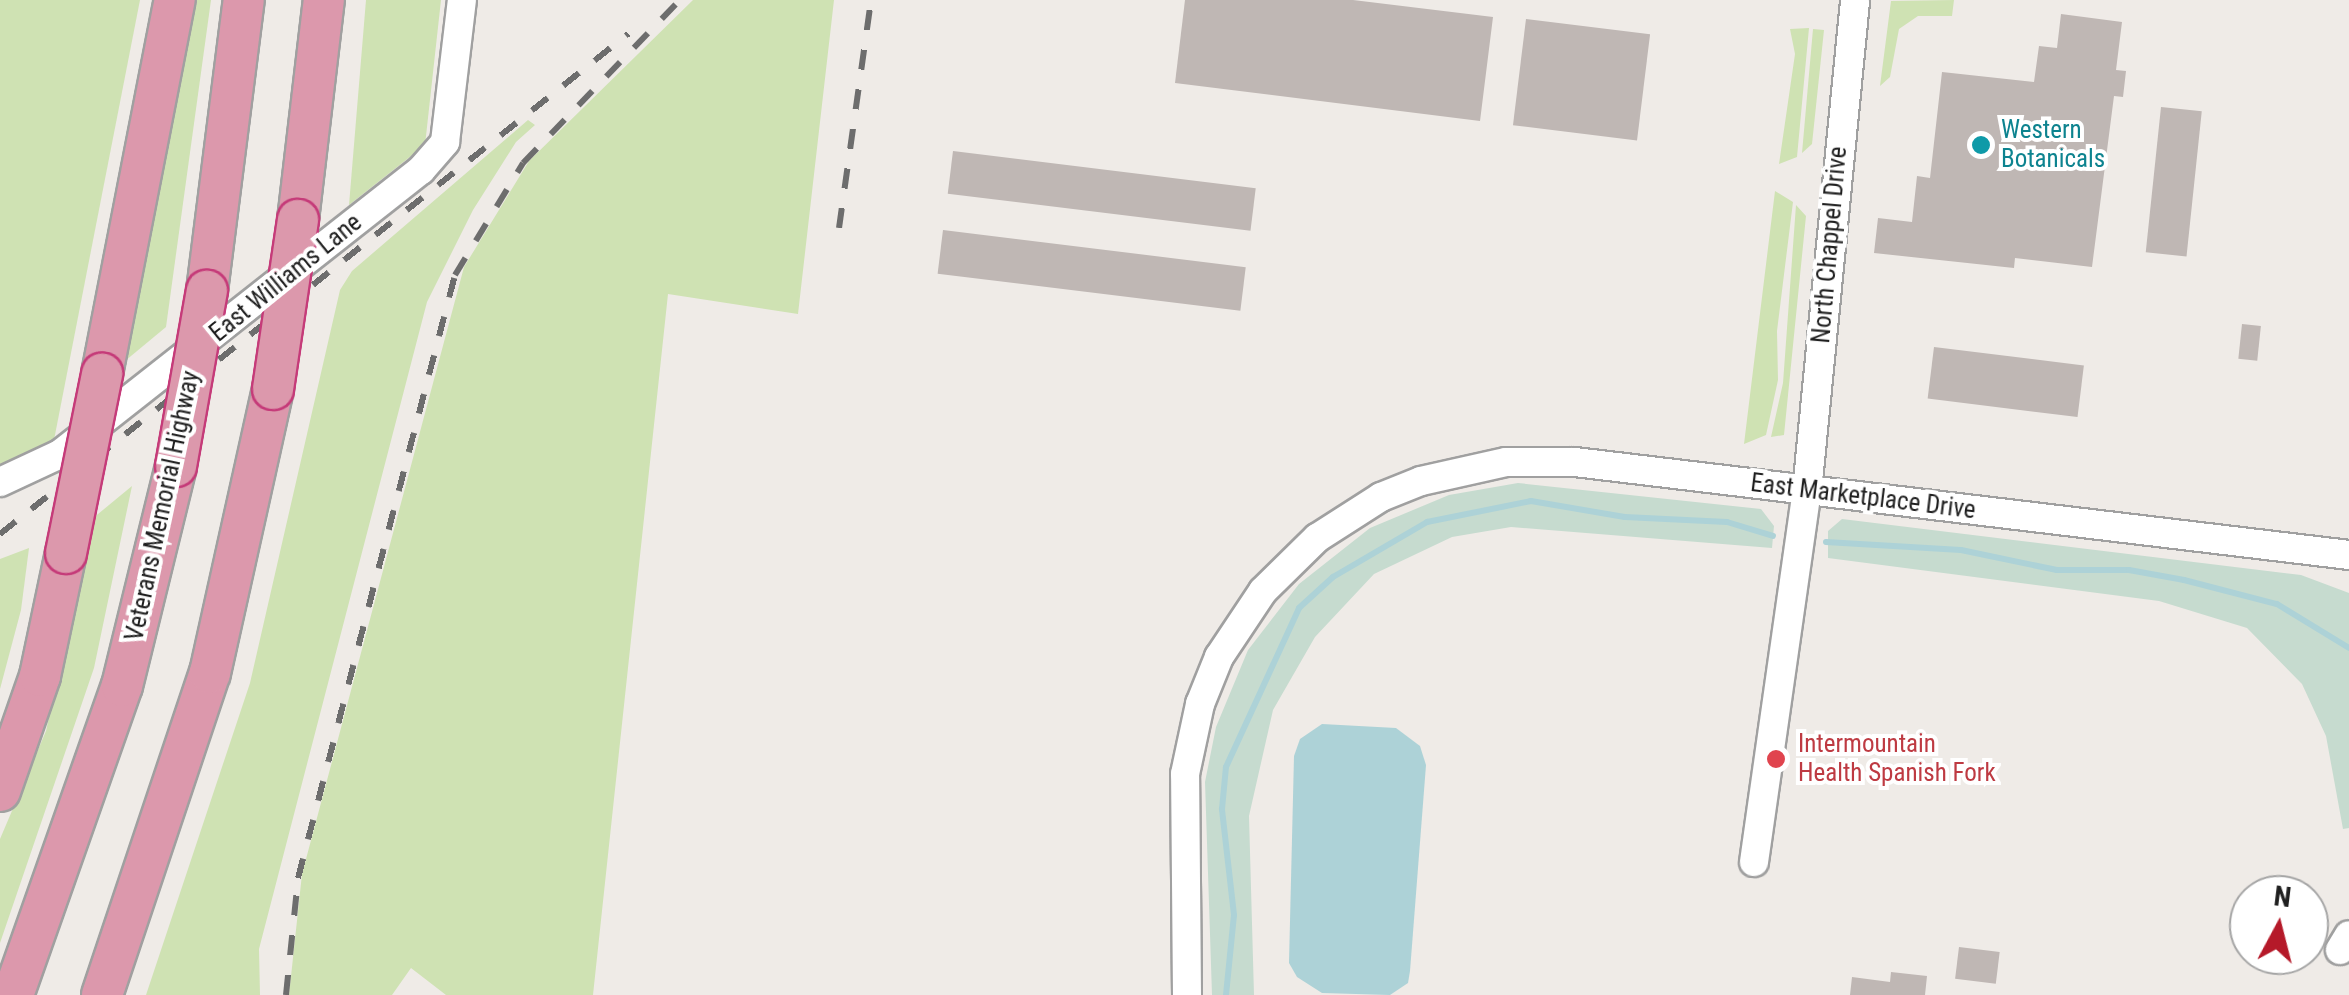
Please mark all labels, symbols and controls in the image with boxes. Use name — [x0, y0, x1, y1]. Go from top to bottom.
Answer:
place label: Western Botanicals — [2001, 116, 2105, 175]
marker: Western Botanicals — [1970, 134, 1992, 156]
street label: North Chappel Drive — [1806, 145, 1854, 345]
street label: East Williams Lane — [204, 208, 368, 348]
street label: Veterans Memorial Highway — [120, 368, 206, 644]
street label: East Marketplace Drive — [1749, 468, 1977, 526]
place label: Intermountain Health Spanish Fork — [1798, 730, 1996, 789]
marker: Intermountain Health Spanish Fork — [1763, 746, 1789, 772]
north arrow — [2229, 875, 2329, 975]
text: N — [2272, 879, 2293, 914]

